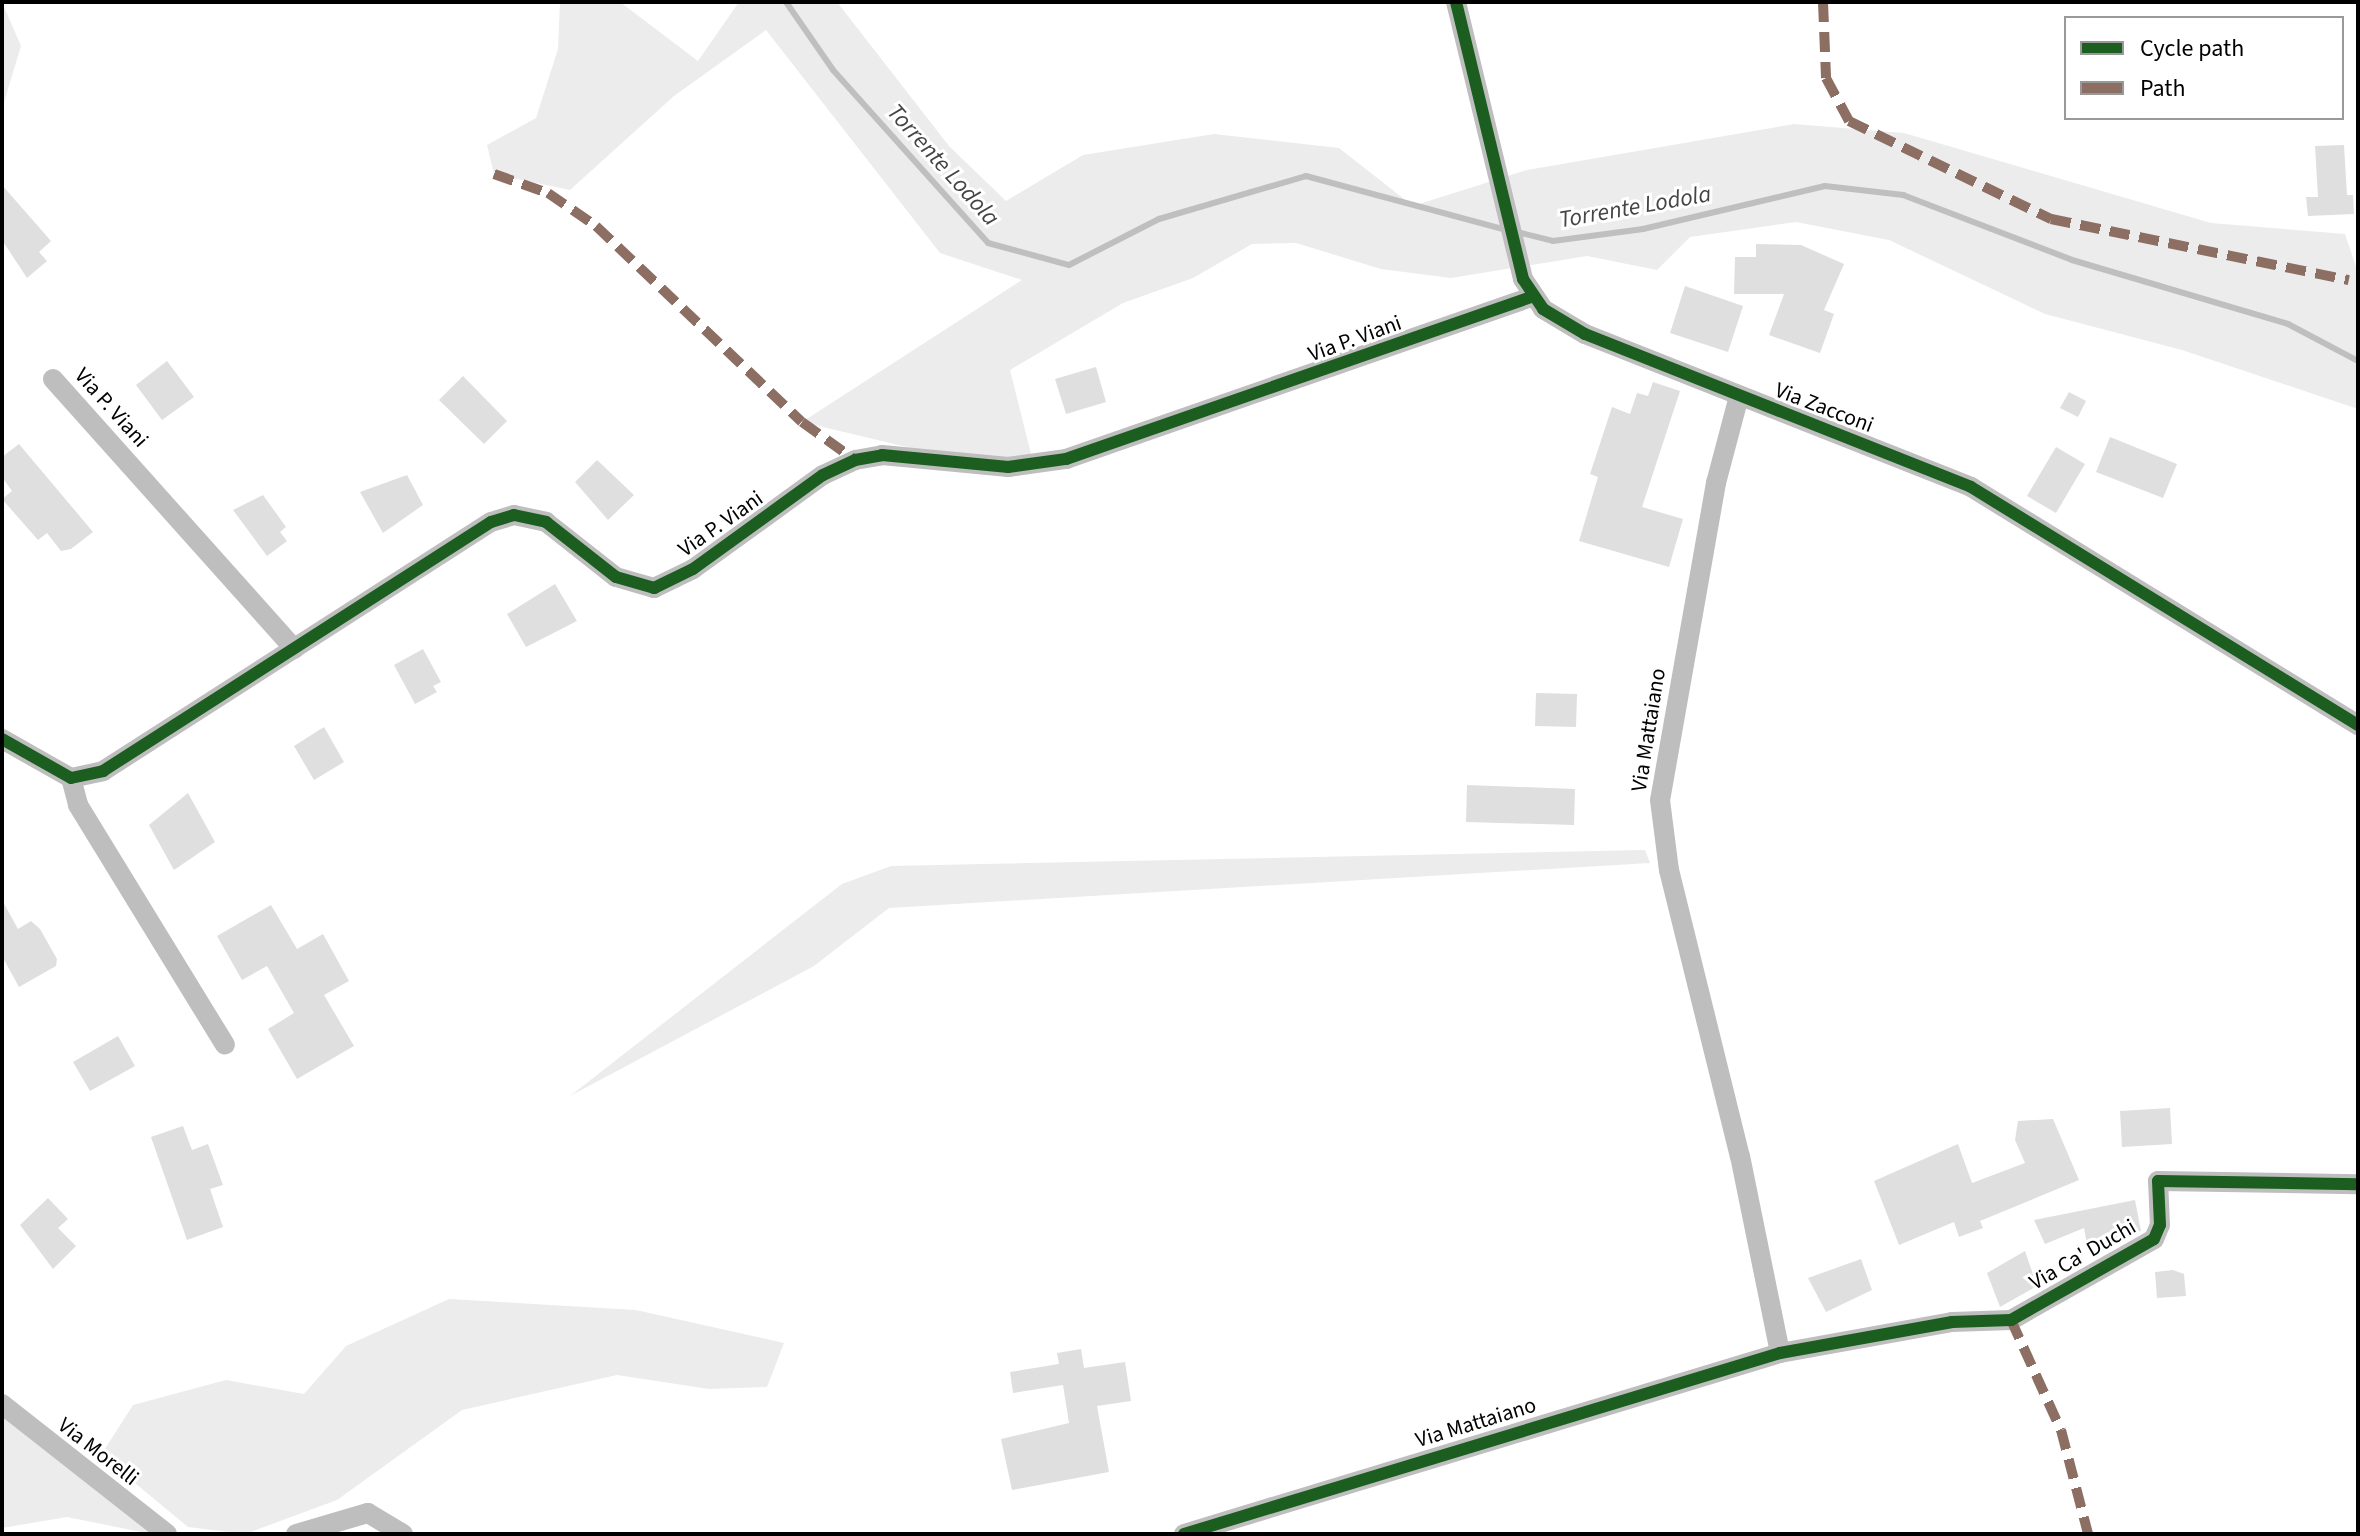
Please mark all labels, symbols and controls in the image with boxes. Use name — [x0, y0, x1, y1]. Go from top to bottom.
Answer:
legend — [2064, 16, 2344, 120]
text: Cycle path — [2140, 31, 2244, 66]
text: Path — [2140, 71, 2186, 106]
water label: Torrente Lodola — [881, 98, 1005, 232]
water label: Torrente Lodola — [1557, 179, 1713, 235]
street label: Via P. Viani — [1305, 310, 1405, 368]
street label: Via P. Viani — [69, 363, 153, 453]
street label: Via Zacconi — [1771, 377, 1877, 439]
street label: Via P. Viani — [674, 485, 768, 563]
street label: Via Mattaiano — [1626, 666, 1672, 794]
street label: Via Ca' Duchi — [2025, 1214, 2141, 1296]
street label: Via Mattaiano — [1413, 1392, 1539, 1454]
street label: Via Morelli — [52, 1412, 144, 1492]

